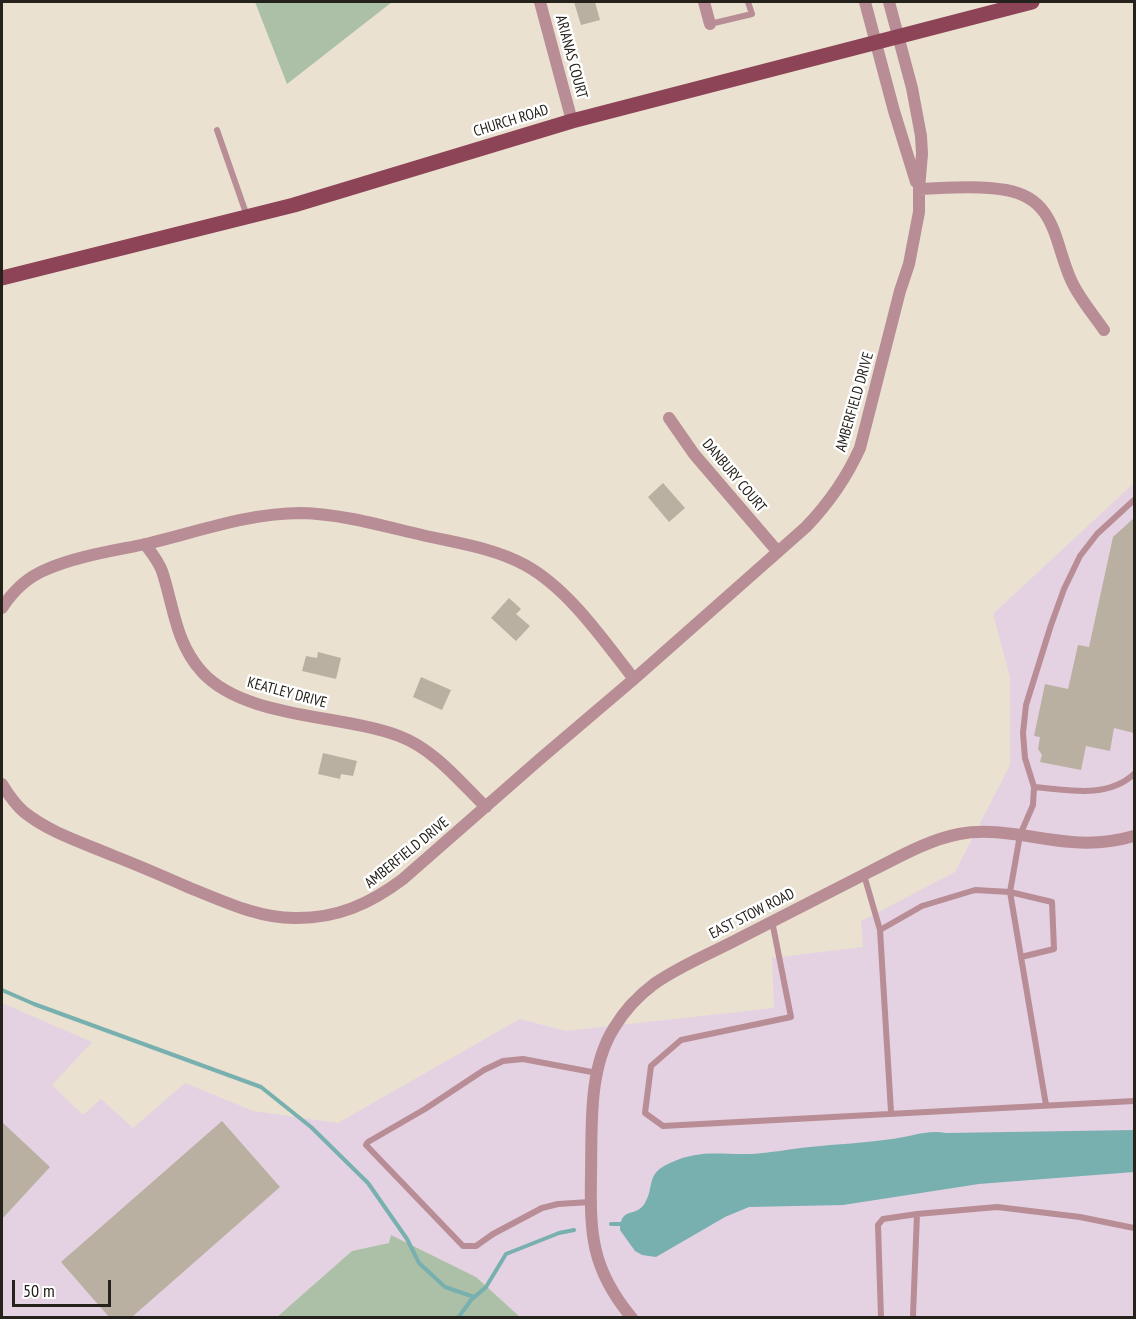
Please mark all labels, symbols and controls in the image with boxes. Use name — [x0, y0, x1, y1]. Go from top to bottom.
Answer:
street label: ARIANAS COURT — [551, 13, 591, 101]
street label: CHURCH ROAD — [471, 101, 551, 141]
street label: AMBERFIELD DRIVE — [832, 350, 878, 454]
street label: DANBURY COURT — [698, 436, 770, 516]
street label: KEATLEY DRIVE — [245, 674, 329, 712]
street label: AMBERFIELD DRIVE — [361, 814, 453, 892]
street label: EAST STOW ROAD — [706, 885, 798, 943]
scale bar — [15, 1268, 114, 1306]
text: 50 m — [23, 1279, 55, 1302]

